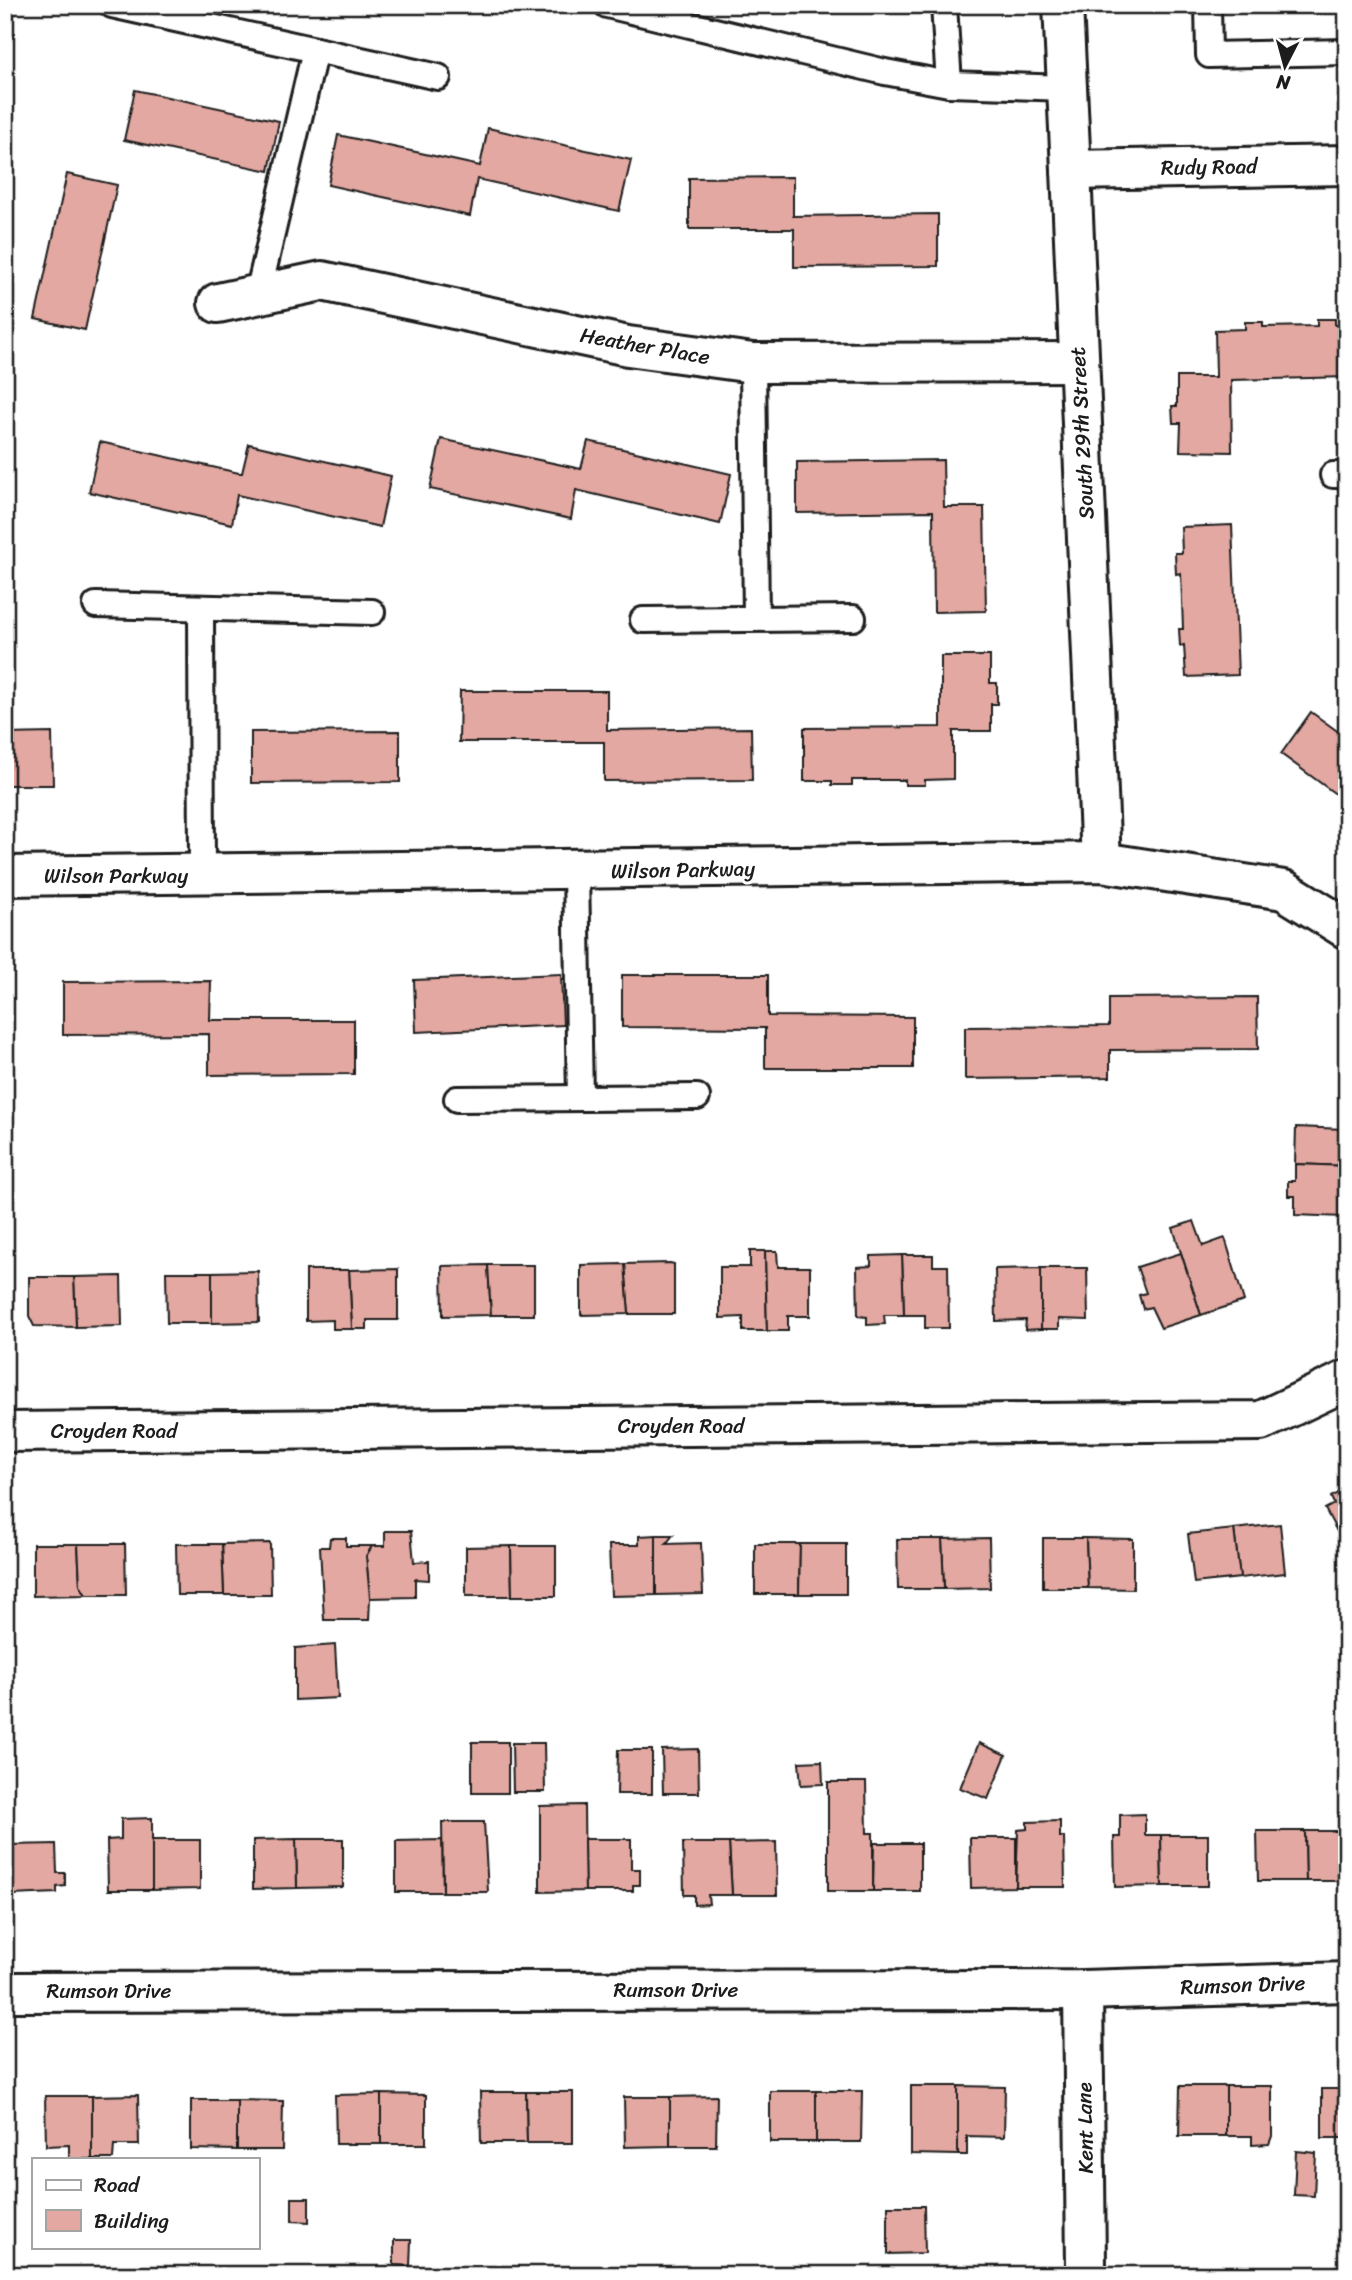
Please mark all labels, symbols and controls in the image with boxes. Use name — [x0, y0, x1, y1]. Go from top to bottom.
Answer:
north arrow — [1250, 32, 1320, 102]
text: N — [1274, 65, 1293, 100]
street label: Rudy Road — [1160, 147, 1259, 187]
street label: Heather Place — [577, 316, 713, 376]
street label: South 29th Street — [1059, 346, 1105, 520]
street label: Wilson Parkway — [611, 850, 756, 890]
street label: Wilson Parkway — [44, 857, 188, 895]
street label: Croyden Road — [618, 1407, 746, 1445]
street label: Croyden Road — [51, 1412, 179, 1450]
street label: Rumson Drive — [1180, 1964, 1306, 2006]
street label: Rumson Drive — [614, 1971, 739, 2009]
street label: Rumson Drive — [47, 1972, 172, 2010]
street label: Kent Lane — [1065, 2082, 1105, 2174]
legend — [32, 2158, 259, 2248]
text: Road — [94, 2166, 141, 2204]
text: Building — [94, 2202, 170, 2240]

